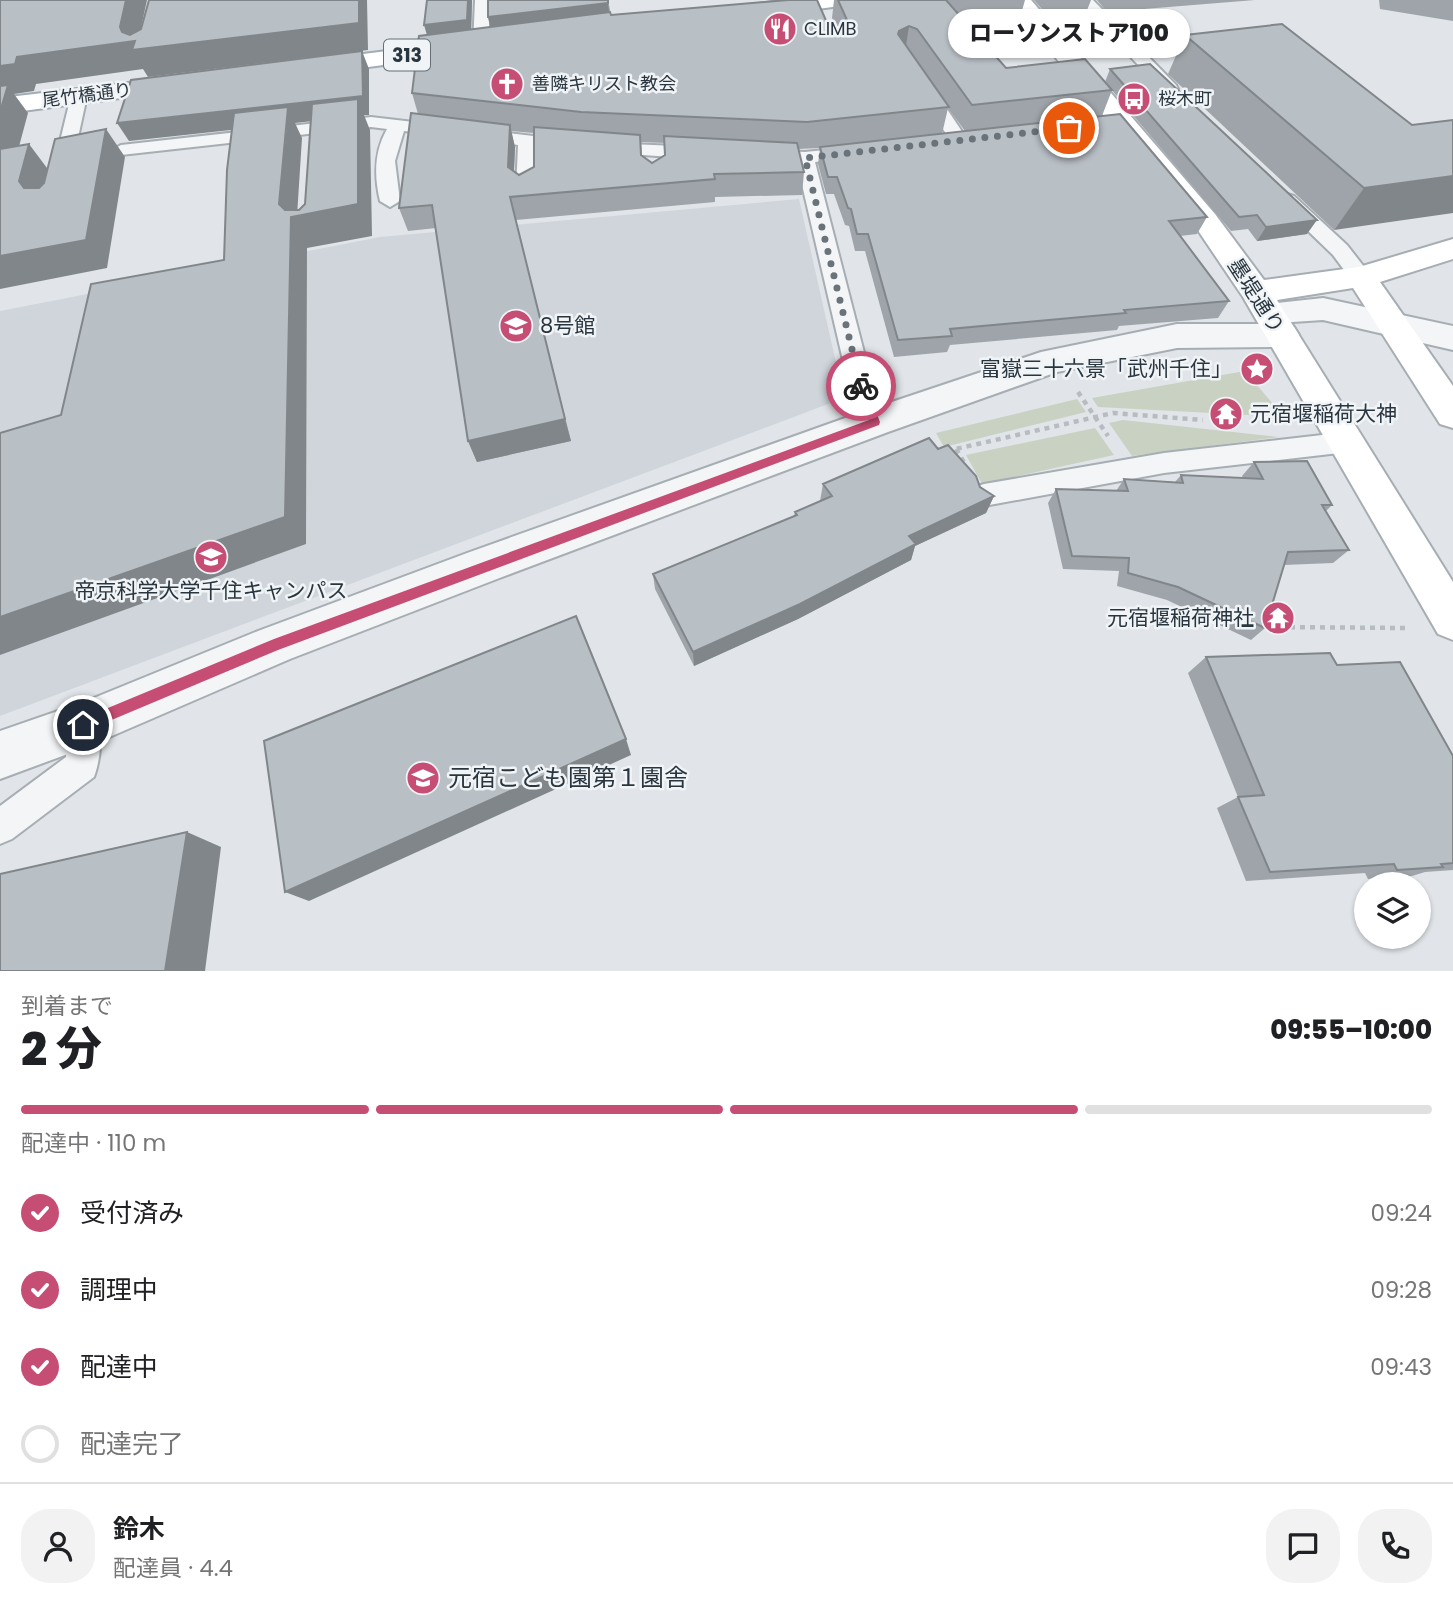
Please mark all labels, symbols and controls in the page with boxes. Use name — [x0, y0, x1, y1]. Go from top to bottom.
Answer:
callout: ローソンストア100 — [948, 9, 1190, 58]
restaurant icon: CLIMB — [761, 10, 799, 48]
place label: CLIMB — [804, 16, 857, 41]
text: ローソンストア100 — [969, 17, 1169, 49]
road number: 313 — [384, 40, 430, 70]
church icon: 善隣キリスト教会 — [488, 65, 526, 103]
place label: 善隣キリスト教会 — [532, 71, 676, 96]
street label: 尾竹橋通り — [41, 77, 133, 112]
bus stop icon: 桜木町 — [1115, 80, 1153, 118]
place label: 桜木町 — [1158, 86, 1212, 111]
pin — [1039, 98, 1099, 158]
icon: bag — [1050, 109, 1088, 147]
street label: 墨堤通り — [1221, 253, 1291, 339]
school or university icon: 8号館 — [497, 307, 535, 345]
place label: 8号館 — [540, 311, 595, 340]
place icon: 富嶽三十六景「武州千住」 — [1238, 350, 1276, 388]
courier — [826, 351, 896, 421]
place label: 富嶽三十六景「武州千住」 — [980, 354, 1232, 383]
icon: bike — [842, 367, 880, 405]
temple icon: 元宿堰稲荷大神 — [1207, 395, 1245, 433]
place label: 元宿堰稲荷大神 — [1250, 399, 1397, 428]
school or university icon: 帝京科学大学千住キャンパス — [192, 538, 230, 576]
place label: 帝京科学大学千住キャンパス — [75, 576, 348, 605]
temple icon: 元宿堰稲荷神社 — [1259, 599, 1297, 637]
place label: 元宿堰稲荷神社 — [1107, 603, 1254, 632]
pin — [53, 695, 113, 755]
icon: home — [64, 706, 102, 744]
school or university icon: 元宿こども園第１園舎 — [404, 759, 442, 797]
place label: 元宿こども園第１園舎 — [448, 761, 688, 794]
map controls — [1354, 872, 1431, 949]
button: layers — [1354, 872, 1431, 949]
text: 到着まで — [21, 990, 113, 1022]
text: 09:55–10:00 — [1270, 1012, 1432, 1048]
text: 2 分 — [21, 1017, 102, 1081]
text: 配達中 · 110 m — [21, 1127, 166, 1159]
icon: check — [21, 1194, 59, 1232]
text: 受付済み — [80, 1195, 184, 1231]
text: 09:24 — [1370, 1197, 1432, 1229]
icon: check — [21, 1271, 59, 1309]
text: 調理中 — [80, 1272, 158, 1308]
text: 09:28 — [1370, 1274, 1432, 1306]
icon: check — [21, 1348, 59, 1386]
text: 配達中 — [80, 1349, 158, 1385]
text: 09:43 — [1370, 1351, 1432, 1383]
text: 配達完了 — [80, 1426, 184, 1462]
button: person — [21, 1509, 95, 1583]
button: chat — [1266, 1509, 1340, 1583]
button: phone — [1358, 1509, 1432, 1583]
text: 鈴木 — [113, 1511, 165, 1547]
text: 配達員 · 4.4 — [113, 1552, 233, 1584]

